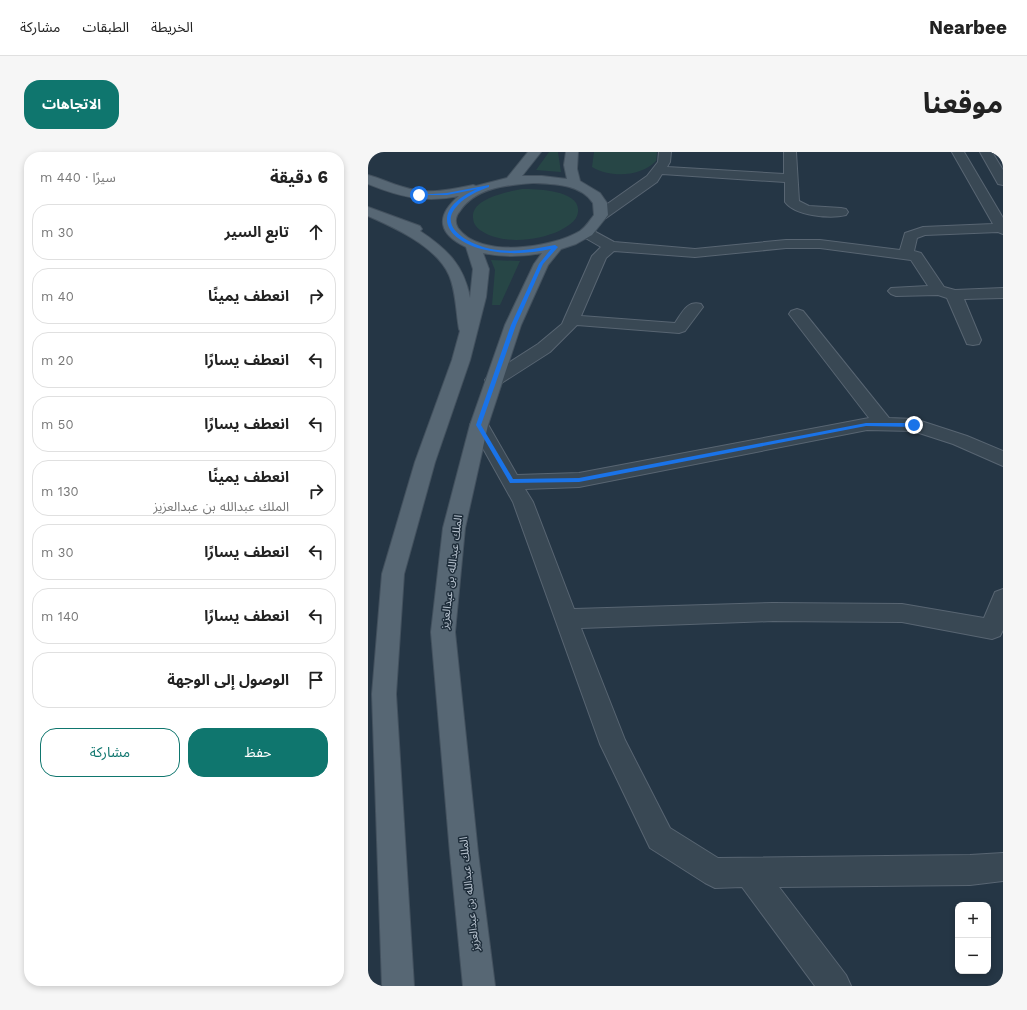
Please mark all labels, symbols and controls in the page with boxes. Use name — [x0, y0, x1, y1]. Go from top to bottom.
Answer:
text: Nearbee — [929, 16, 1007, 39]
text: مشاركة — [20, 19, 60, 35]
text: الطبقات — [82, 19, 129, 35]
text: الخريطة — [151, 19, 193, 35]
button: الاتجاهات — [24, 80, 119, 129]
text: موقعنا — [923, 87, 1003, 120]
text: 6 دقيقة — [270, 167, 328, 187]
text: سيرًا · 440 m — [40, 170, 116, 185]
route start — [410, 186, 428, 204]
icon: ahead — [305, 221, 327, 243]
text: تابع السير — [225, 223, 289, 241]
text: 30 m — [41, 225, 74, 240]
icon: right — [305, 285, 327, 307]
text: انعطف يمينًا — [208, 287, 289, 305]
text: 40 m — [41, 289, 74, 304]
icon: left — [305, 349, 327, 371]
text: انعطف يسارًا — [204, 351, 289, 369]
text: 20 m — [41, 353, 74, 368]
icon: left — [305, 413, 327, 435]
text: انعطف يسارًا — [204, 415, 289, 433]
route end — [905, 416, 923, 434]
text: 50 m — [41, 417, 73, 432]
text: انعطف يمينًا — [208, 468, 289, 486]
icon: right — [305, 480, 327, 502]
text: 130 m — [41, 484, 79, 499]
text: الملك عبدالله بن عبدالعزيز — [153, 499, 289, 514]
street label: الملك عبدالله بن عبدالعزيز — [438, 514, 465, 631]
icon: left — [305, 541, 327, 563]
text: انعطف يسارًا — [204, 543, 289, 561]
text: 30 m — [41, 545, 74, 560]
icon: left — [305, 605, 327, 627]
text: انعطف يسارًا — [204, 607, 289, 625]
text: 140 m — [41, 609, 79, 624]
icon: arrive — [305, 669, 327, 691]
text: الوصول إلى الوجهة — [167, 671, 289, 689]
button: مشاركة — [40, 728, 180, 777]
button: حفظ — [188, 728, 328, 777]
street label: الملك عبدالله بن عبدالعزيز — [457, 836, 482, 953]
map controls — [955, 902, 991, 974]
button: + — [955, 902, 991, 938]
button: − — [955, 938, 991, 974]

